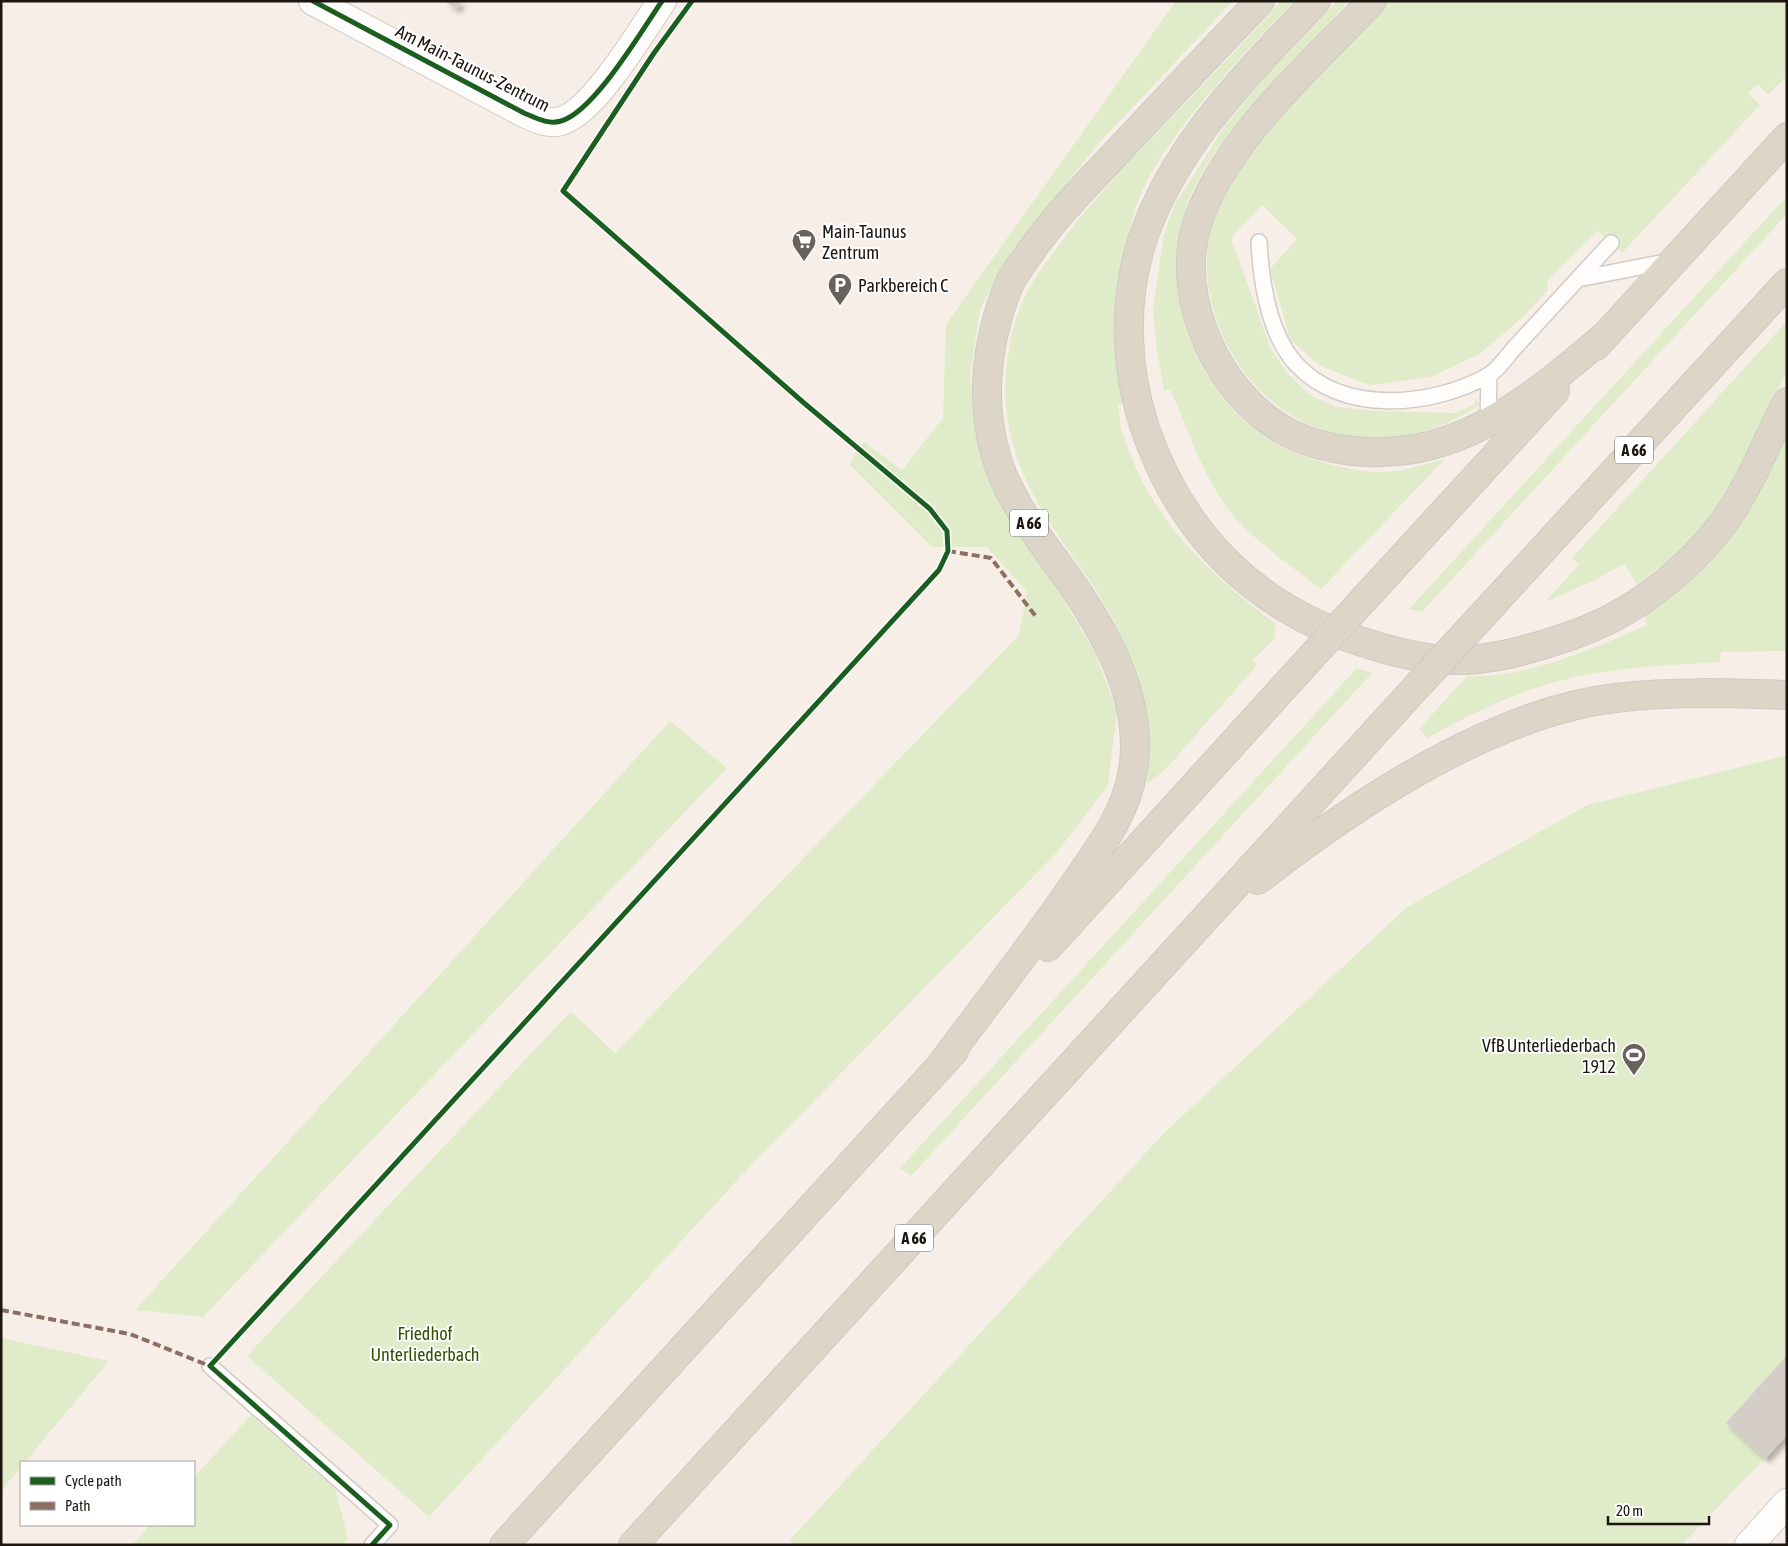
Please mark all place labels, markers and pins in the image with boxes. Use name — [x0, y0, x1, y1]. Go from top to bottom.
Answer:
place label: Main-Taunus Zentrum — [822, 221, 906, 263]
supermarket icon: Main-Taunus Zentrum — [791, 228, 817, 262]
parking icon: Parkbereich C — [827, 272, 853, 306]
place label: Parkbereich C — [858, 275, 948, 296]
place label: VfB Unterliederbach 1912 — [1482, 1035, 1616, 1077]
sports icon: VfB Unterliederbach 1912 — [1621, 1042, 1647, 1076]

